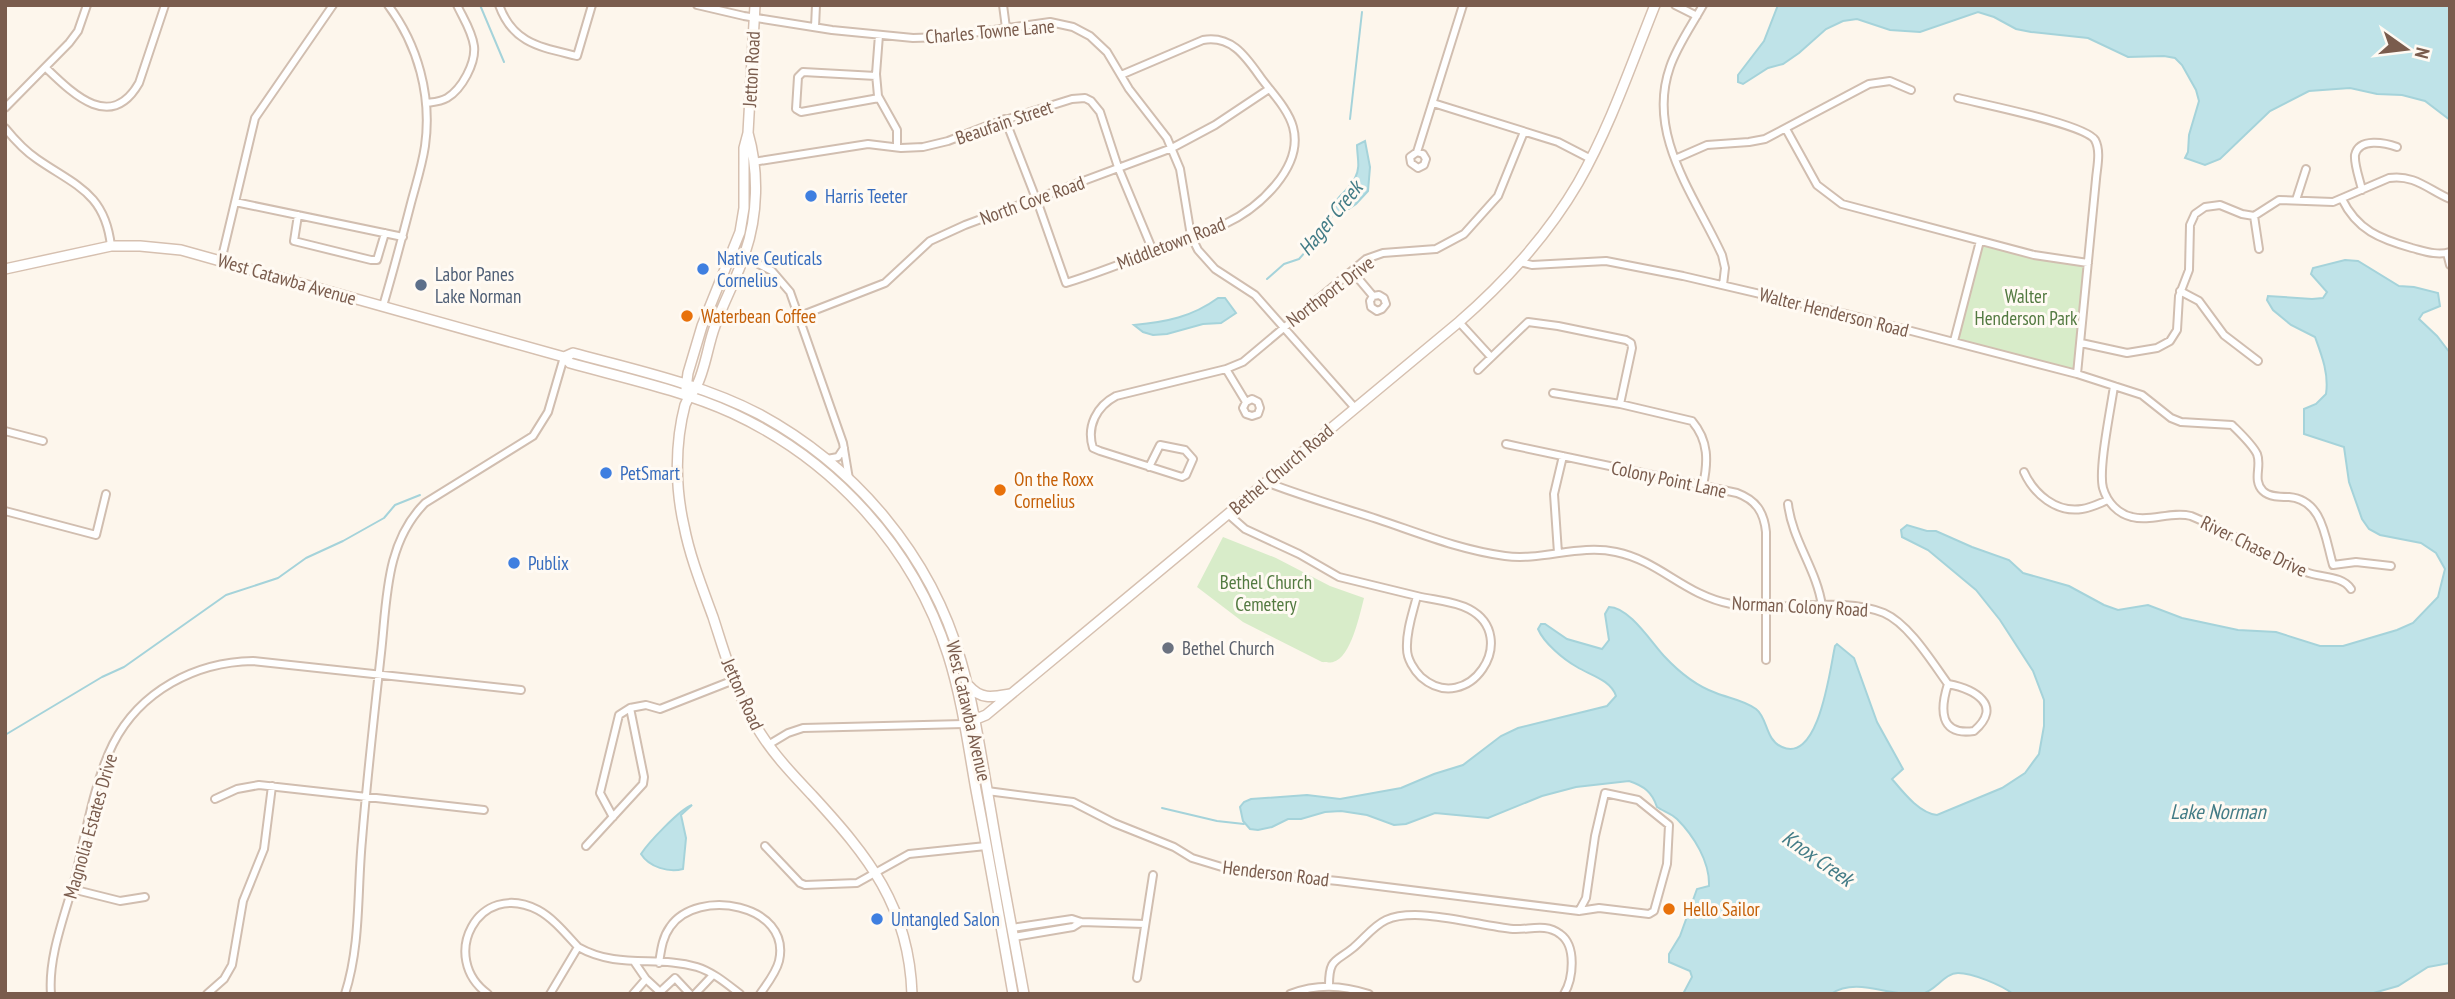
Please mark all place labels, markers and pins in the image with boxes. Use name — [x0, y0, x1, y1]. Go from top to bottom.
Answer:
place label: Harris Teeter — [825, 184, 908, 208]
marker: Harris Teeter — [803, 188, 819, 204]
place label: Native Ceuticals Cornelius — [717, 246, 822, 292]
marker: Native Ceuticals Cornelius — [695, 261, 711, 277]
place label: Labor Panes Lake Norman — [435, 262, 521, 308]
marker: Labor Panes Lake Norman — [413, 277, 429, 293]
place label: Waterbean Coffee — [701, 304, 816, 328]
marker: Waterbean Coffee — [679, 308, 695, 324]
place label: PetSmart — [620, 461, 681, 485]
marker: PetSmart — [598, 465, 614, 481]
place label: On the Roxx Cornelius — [1014, 467, 1094, 513]
marker: On the Roxx Cornelius — [992, 482, 1008, 498]
place label: Publix — [528, 551, 569, 575]
marker: Publix — [506, 555, 522, 571]
place label: Bethel Church — [1182, 636, 1274, 660]
marker: Bethel Church — [1160, 640, 1176, 656]
place label: Hello Sailor — [1683, 897, 1761, 921]
marker: Hello Sailor — [1661, 901, 1677, 917]
place label: Untangled Salon — [891, 907, 1000, 931]
marker: Untangled Salon — [869, 911, 885, 927]

